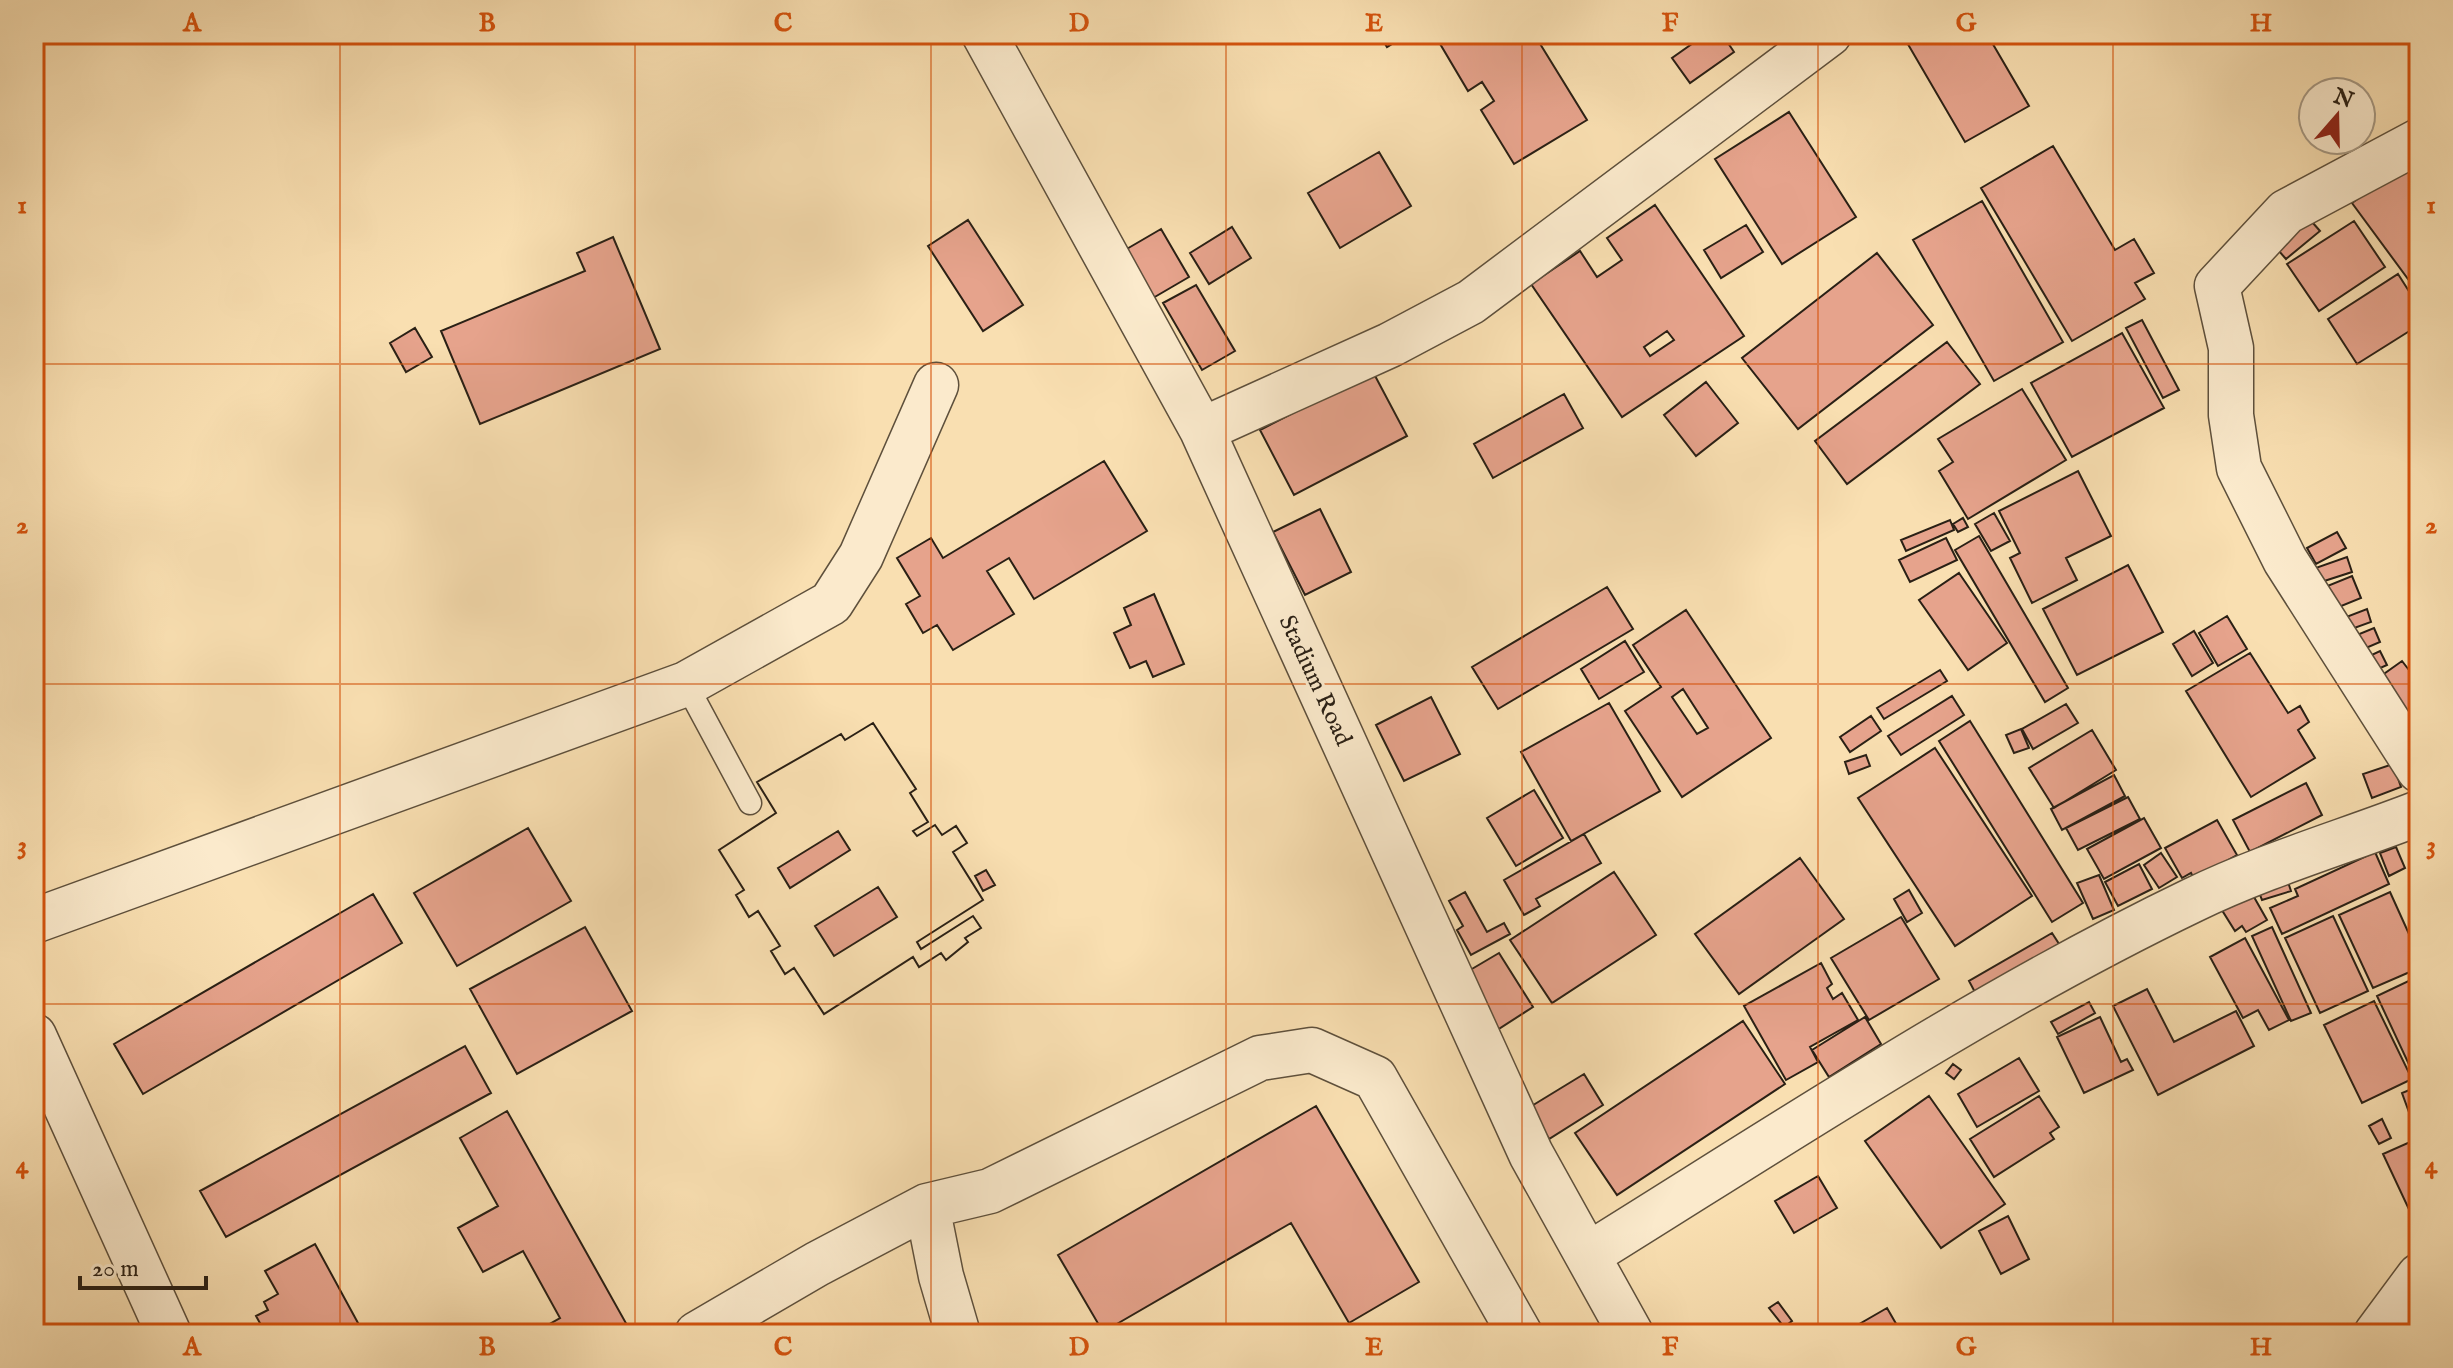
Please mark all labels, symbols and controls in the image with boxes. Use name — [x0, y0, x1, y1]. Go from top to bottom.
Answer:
text: A — [182, 7, 202, 40]
text: B — [478, 7, 496, 40]
text: C — [774, 7, 793, 40]
text: D — [1069, 7, 1090, 40]
text: E — [1365, 7, 1383, 40]
text: F — [1662, 7, 1679, 40]
text: G — [1956, 7, 1977, 40]
text: H — [2250, 7, 2272, 40]
north arrow — [2297, 76, 2377, 156]
text: N — [2328, 82, 2357, 115]
text: 1 — [17, 189, 27, 222]
text: 1 — [2426, 189, 2436, 222]
text: 2 — [16, 509, 28, 542]
text: 2 — [2425, 509, 2437, 542]
street label: Stadium Road — [1271, 610, 1358, 751]
text: 3 — [17, 829, 27, 862]
text: 3 — [2426, 829, 2436, 862]
text: 4 — [16, 1149, 30, 1182]
text: 4 — [2425, 1149, 2439, 1182]
scale bar — [80, 1240, 206, 1290]
text: 20 m — [92, 1254, 139, 1285]
text: A — [182, 1331, 202, 1364]
text: B — [478, 1331, 496, 1364]
text: C — [774, 1331, 793, 1364]
text: D — [1069, 1331, 1090, 1364]
text: E — [1365, 1331, 1383, 1364]
text: F — [1662, 1331, 1679, 1364]
text: G — [1956, 1331, 1977, 1364]
text: H — [2250, 1331, 2272, 1364]

